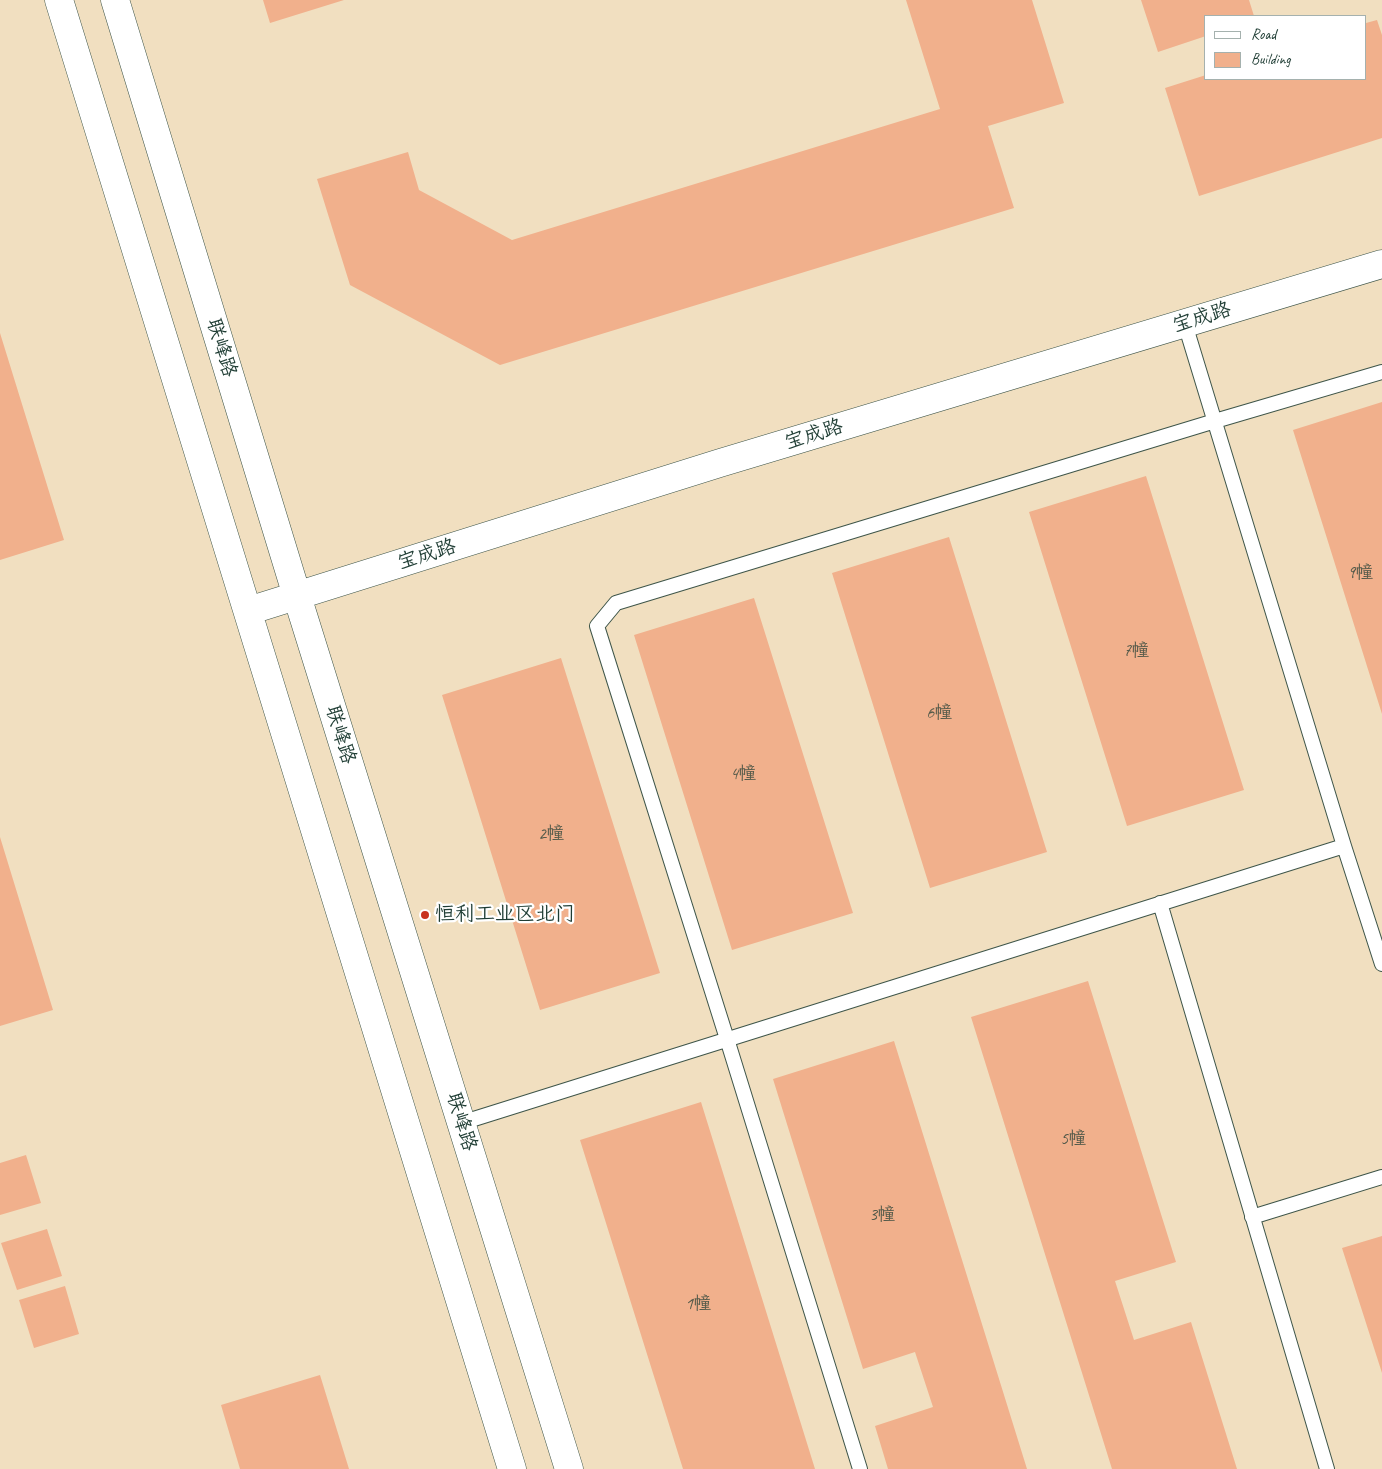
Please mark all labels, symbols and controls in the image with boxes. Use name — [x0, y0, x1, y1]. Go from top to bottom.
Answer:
legend — [1204, 15, 1367, 80]
text: Road — [1251, 25, 1276, 44]
text: Building — [1251, 50, 1290, 69]
street label: 宝成路 — [1170, 298, 1234, 338]
street label: 联峰路 — [201, 316, 241, 380]
street label: 宝成路 — [782, 415, 846, 455]
street label: 宝成路 — [395, 535, 459, 575]
house number: 9幢 — [1347, 562, 1373, 584]
house number: 7幢 — [1123, 640, 1149, 662]
house number: 6幢 — [926, 702, 952, 724]
street label: 联峰路 — [320, 703, 360, 767]
house number: 4幢 — [730, 763, 756, 785]
house number: 2幢 — [538, 823, 564, 845]
place label: 恒利工业区北门 — [435, 903, 575, 927]
marker: 恒利工业区北门 — [419, 909, 431, 921]
street label: 联峰路 — [441, 1090, 481, 1154]
house number: 5幢 — [1060, 1128, 1086, 1150]
house number: 3幢 — [869, 1204, 895, 1226]
house number: 1幢 — [685, 1293, 711, 1315]

